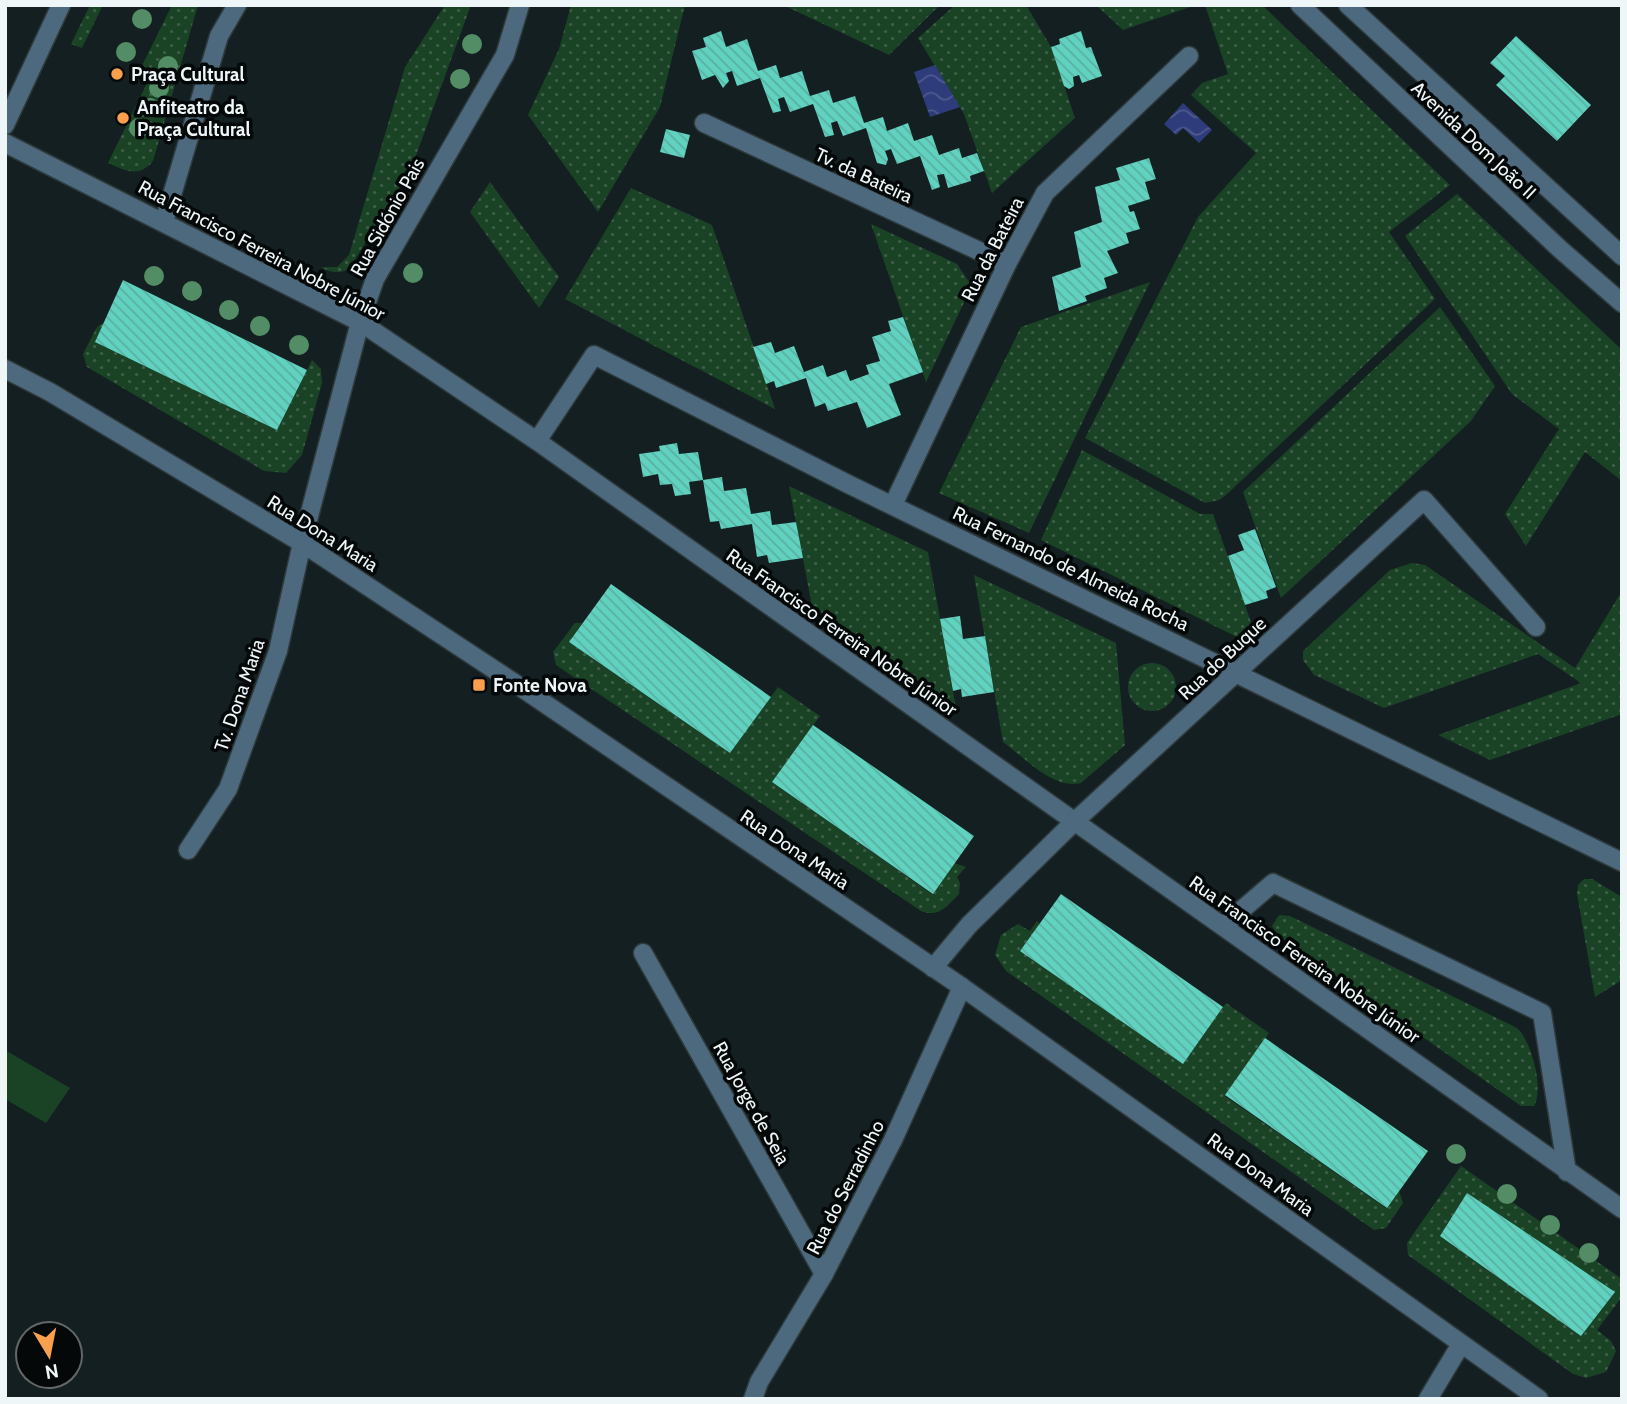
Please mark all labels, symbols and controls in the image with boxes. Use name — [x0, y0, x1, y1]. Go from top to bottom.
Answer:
place label: Praça Cultural — [131, 63, 245, 86]
marker: Praça Cultural — [109, 66, 125, 82]
street label: Avenida Dom João II — [1407, 77, 1541, 204]
place label: Anfiteatro da Praça Cultural — [137, 96, 251, 141]
marker: Anfiteatro da Praça Cultural — [115, 110, 131, 126]
street label: Tv. da Bateira — [811, 143, 916, 208]
street label: Rua Sidónio Pais — [345, 154, 429, 280]
street label: Rua Francisco Ferreira Nobre Júnior — [134, 175, 389, 325]
street label: Rua da Bateira — [956, 193, 1029, 305]
street label: Rua Dona Maria — [263, 490, 382, 577]
street label: Rua Fernando de Almeida Rocha — [949, 501, 1192, 636]
street label: Rua Francisco Ferreira Nobre Júnior — [722, 544, 961, 721]
street label: Rua do Buque — [1174, 612, 1271, 705]
street label: Tv. Dona Maria — [210, 636, 269, 754]
place label: Fonte Nova — [493, 674, 587, 697]
marker: Fonte Nova — [471, 677, 487, 693]
street label: Rua Dona Maria — [736, 805, 854, 894]
street label: Rua Francisco Ferreira Nobre Júnior — [1185, 871, 1424, 1048]
street label: Rua Jorge de Seia — [708, 1038, 795, 1169]
street label: Rua do Serradinho — [802, 1116, 889, 1258]
street label: Rua Dona Maria — [1203, 1128, 1319, 1221]
north arrow — [14, 1320, 84, 1390]
text: N — [43, 1359, 60, 1384]

